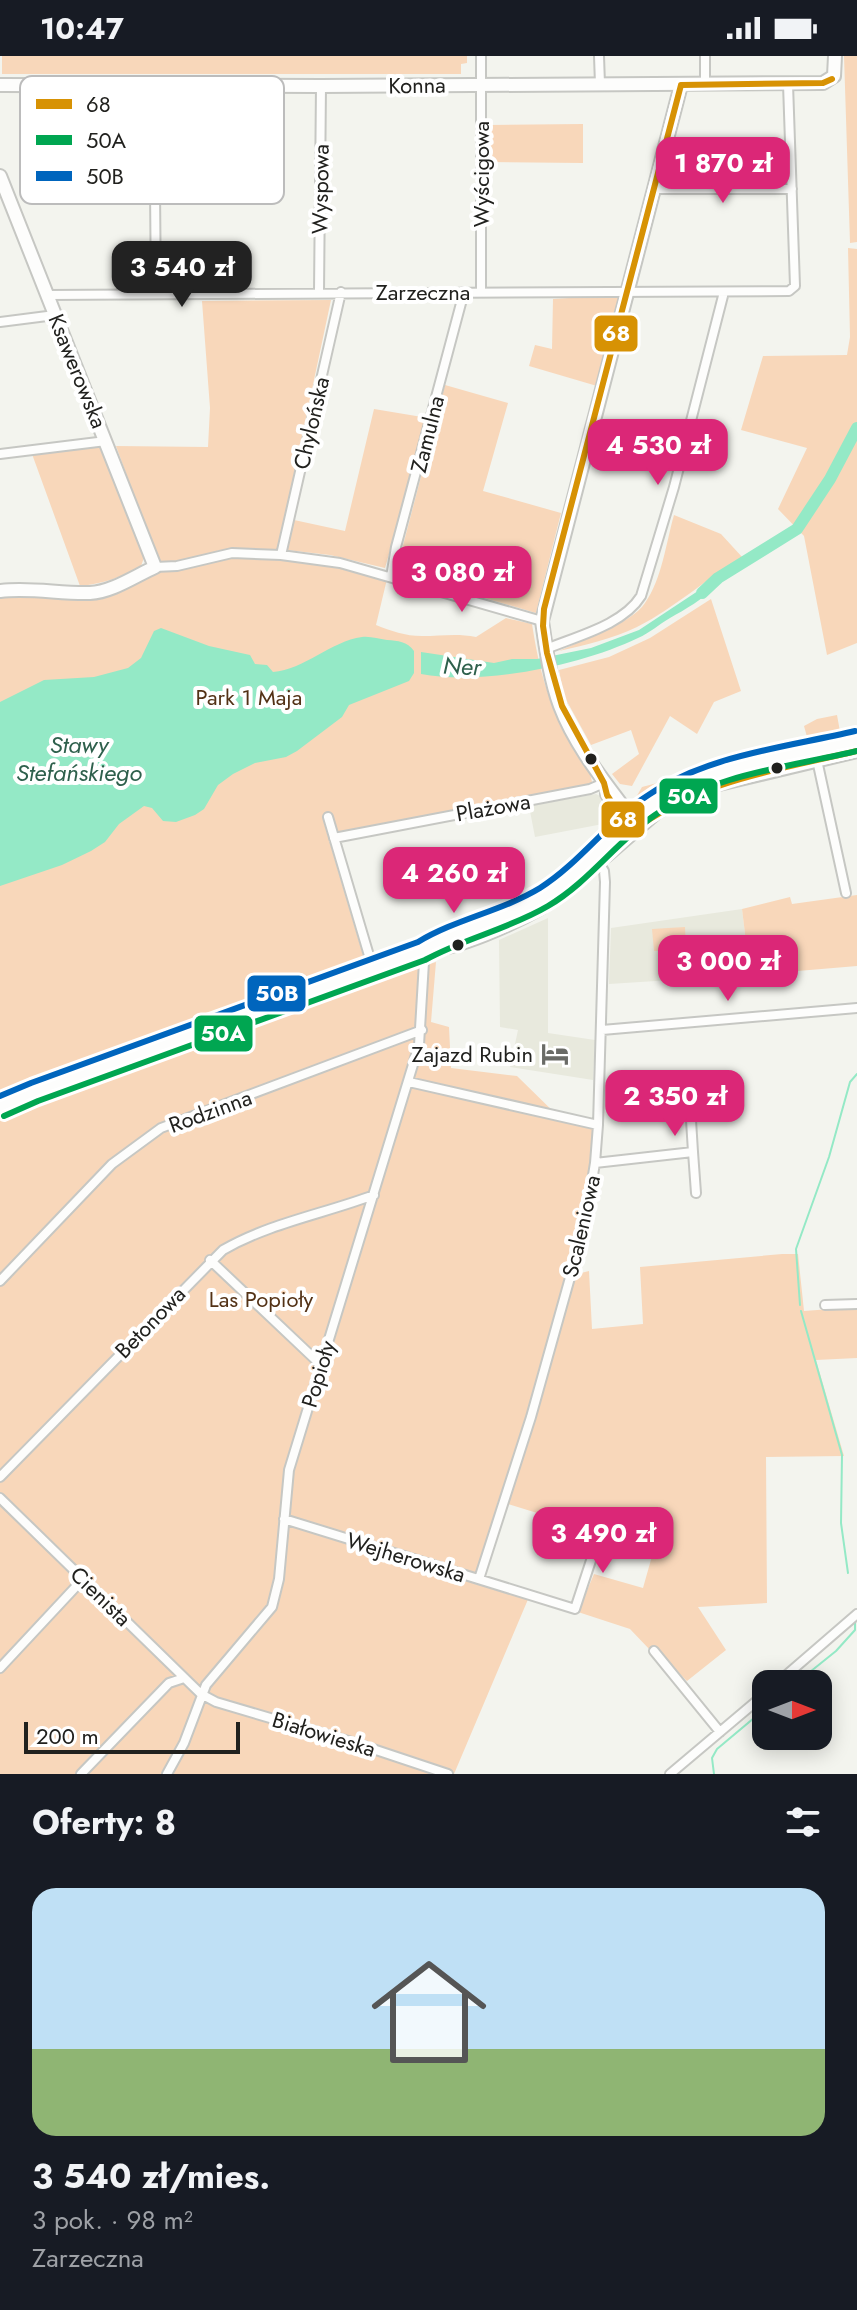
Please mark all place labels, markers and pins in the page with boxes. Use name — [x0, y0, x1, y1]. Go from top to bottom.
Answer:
pin: 1 870 zł — [640, 137, 806, 205]
pin: 3 540 zł — [99, 241, 265, 309]
pin: 4 530 zł — [575, 419, 741, 487]
pin: 3 080 zł — [379, 546, 545, 614]
unlabelled marker — [583, 751, 599, 767]
unlabelled marker — [769, 760, 785, 776]
pin: 4 260 zł — [371, 847, 537, 915]
pin: 3 000 zł — [645, 935, 811, 1003]
unlabelled marker — [450, 937, 466, 953]
place label: Zajazd Rubin — [411, 1038, 533, 1070]
hotel icon: Zajazd Rubin — [540, 1039, 570, 1069]
pin: 2 350 zł — [592, 1070, 758, 1138]
pin: 3 490 zł — [520, 1507, 686, 1575]

